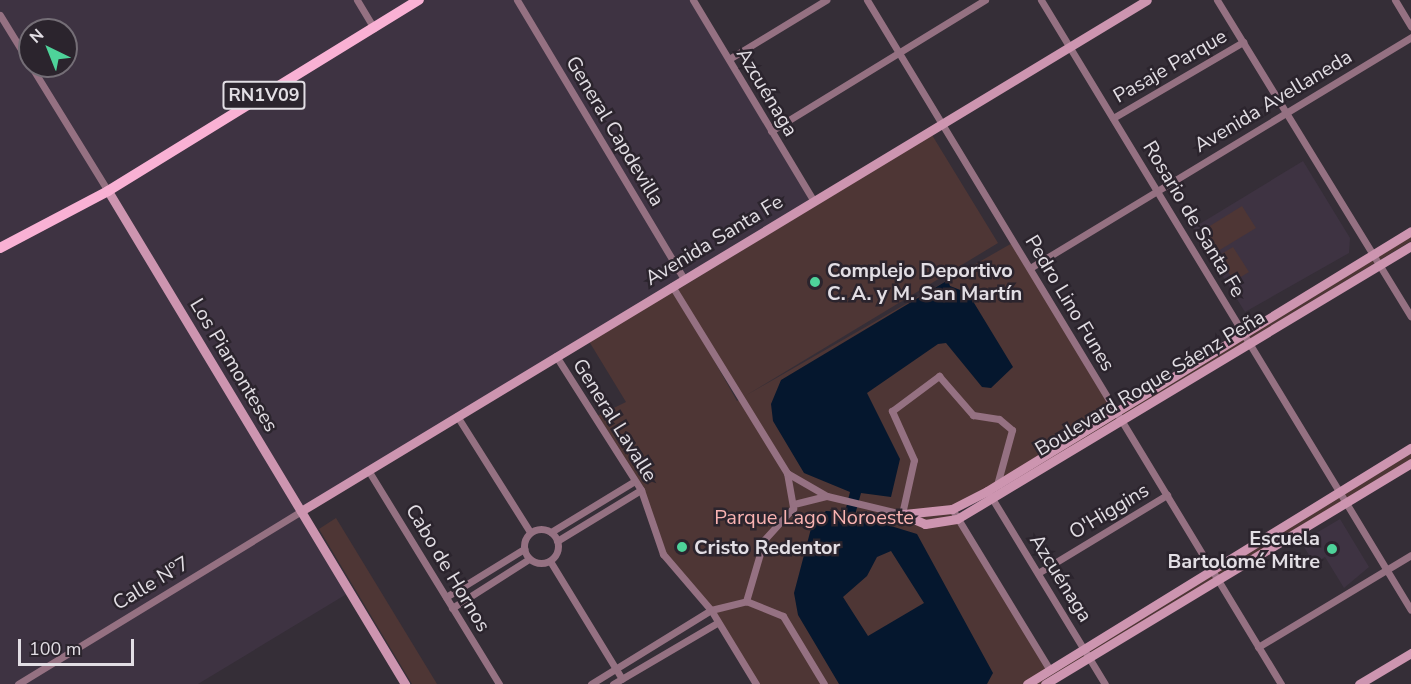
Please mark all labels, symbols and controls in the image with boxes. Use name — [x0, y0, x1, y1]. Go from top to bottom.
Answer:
north arrow — [18, 18, 78, 78]
text: N — [25, 24, 49, 48]
street label: Pasaje Parque — [1109, 24, 1231, 108]
street label: Azcuénaga — [731, 43, 803, 141]
street label: Avenida Avellaneda — [1190, 44, 1356, 158]
street label: General Capdevilla — [561, 52, 669, 210]
road number: RN1V09 — [222, 80, 306, 110]
street label: Rosario de Santa Fe — [1138, 136, 1250, 302]
street label: Avenida Santa Fe — [641, 189, 787, 291]
street label: Pedro Lino Funes — [1020, 231, 1120, 375]
place label: Complejo Deportivo C. A. y M. San Martín — [827, 258, 1022, 305]
marker: Complejo Deportivo C. A. y M. San Martín — [808, 275, 822, 289]
street label: Los Piamonteses — [185, 294, 283, 436]
street label: Boulevard Roque Sáenz Peña — [1031, 305, 1269, 461]
street label: General Lavalle — [568, 354, 662, 486]
street label: O'Higgins — [1065, 478, 1153, 544]
street label: Cabo de Hornos — [400, 500, 496, 636]
park label: Parque Lago Noroeste — [714, 505, 914, 529]
place label: Escuela Bartolomé Mitre — [1168, 526, 1320, 573]
street label: Azcuénaga — [1025, 530, 1097, 626]
place label: Cristo Redentor — [694, 535, 840, 559]
marker: Cristo Redentor — [675, 540, 689, 554]
marker: Escuela Bartolomé Mitre — [1325, 542, 1339, 556]
street label: Calle Nº7 — [108, 551, 194, 615]
scale bar — [21, 627, 136, 665]
text: 100 m — [29, 637, 81, 661]

